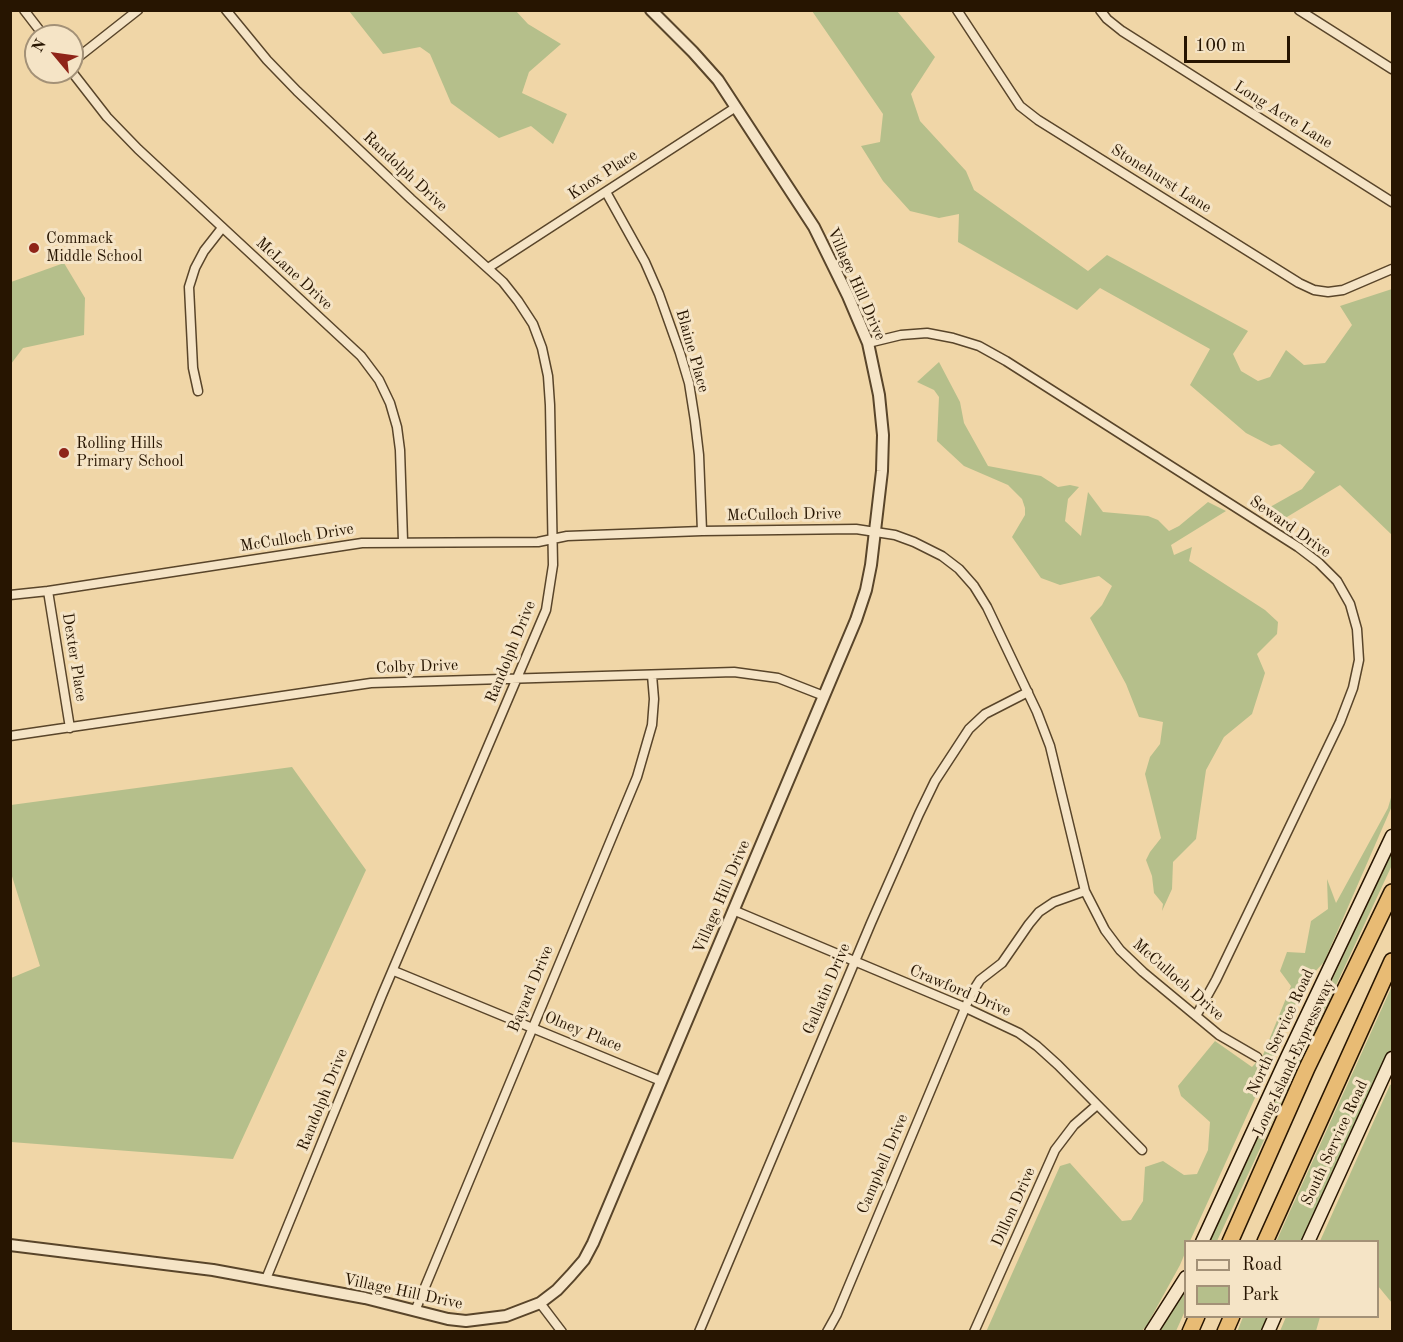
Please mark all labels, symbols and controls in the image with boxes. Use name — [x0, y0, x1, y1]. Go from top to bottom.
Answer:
north arrow — [24, 24, 84, 84]
scale bar — [1187, 24, 1294, 62]
text: N — [30, 37, 50, 55]
text: 100 m — [1195, 37, 1246, 55]
street label: Long Acre Lane — [1230, 77, 1336, 153]
street label: Randolph Drive — [359, 128, 451, 216]
street label: Stonehurst Lane — [1107, 140, 1215, 218]
street label: Knox Place — [565, 146, 641, 204]
street label: Village Hill Drive — [823, 225, 889, 343]
place label: Commack Middle School — [46, 229, 142, 267]
street label: McLane Drive — [252, 234, 336, 314]
marker: Commack Middle School — [27, 241, 41, 255]
street label: Blaine Place — [671, 307, 713, 395]
place label: Rolling Hills Primary School — [76, 434, 184, 472]
marker: Rolling Hills Primary School — [57, 446, 71, 460]
street label: Seward Drive — [1246, 492, 1334, 562]
street label: McCulloch Drive — [726, 504, 842, 526]
street label: McCulloch Drive — [239, 520, 355, 556]
street label: Randolph Drive — [482, 598, 540, 706]
street label: Dexter Place — [58, 611, 90, 703]
street label: Colby Drive — [375, 656, 459, 678]
street label: Village Hill Drive — [689, 837, 755, 957]
street label: McCulloch Drive — [1128, 935, 1228, 1025]
street label: Gallatin Drive — [799, 940, 855, 1038]
street label: Bayard Drive — [504, 943, 558, 1035]
street label: Crawford Drive — [906, 961, 1014, 1021]
street label: North Service Road — [1243, 966, 1319, 1098]
street label: Long Island Expressway — [1249, 977, 1339, 1139]
street label: Olney Place — [541, 1008, 625, 1056]
street label: Randolph Drive — [294, 1046, 352, 1154]
street label: South Service Road — [1298, 1077, 1372, 1209]
street label: Campbell Drive — [853, 1111, 913, 1217]
street label: Dillon Drive — [988, 1164, 1040, 1250]
legend — [1184, 1240, 1379, 1318]
text: Road — [1242, 1256, 1282, 1274]
street label: Village Hill Drive — [342, 1270, 464, 1314]
text: Park — [1242, 1286, 1279, 1304]

